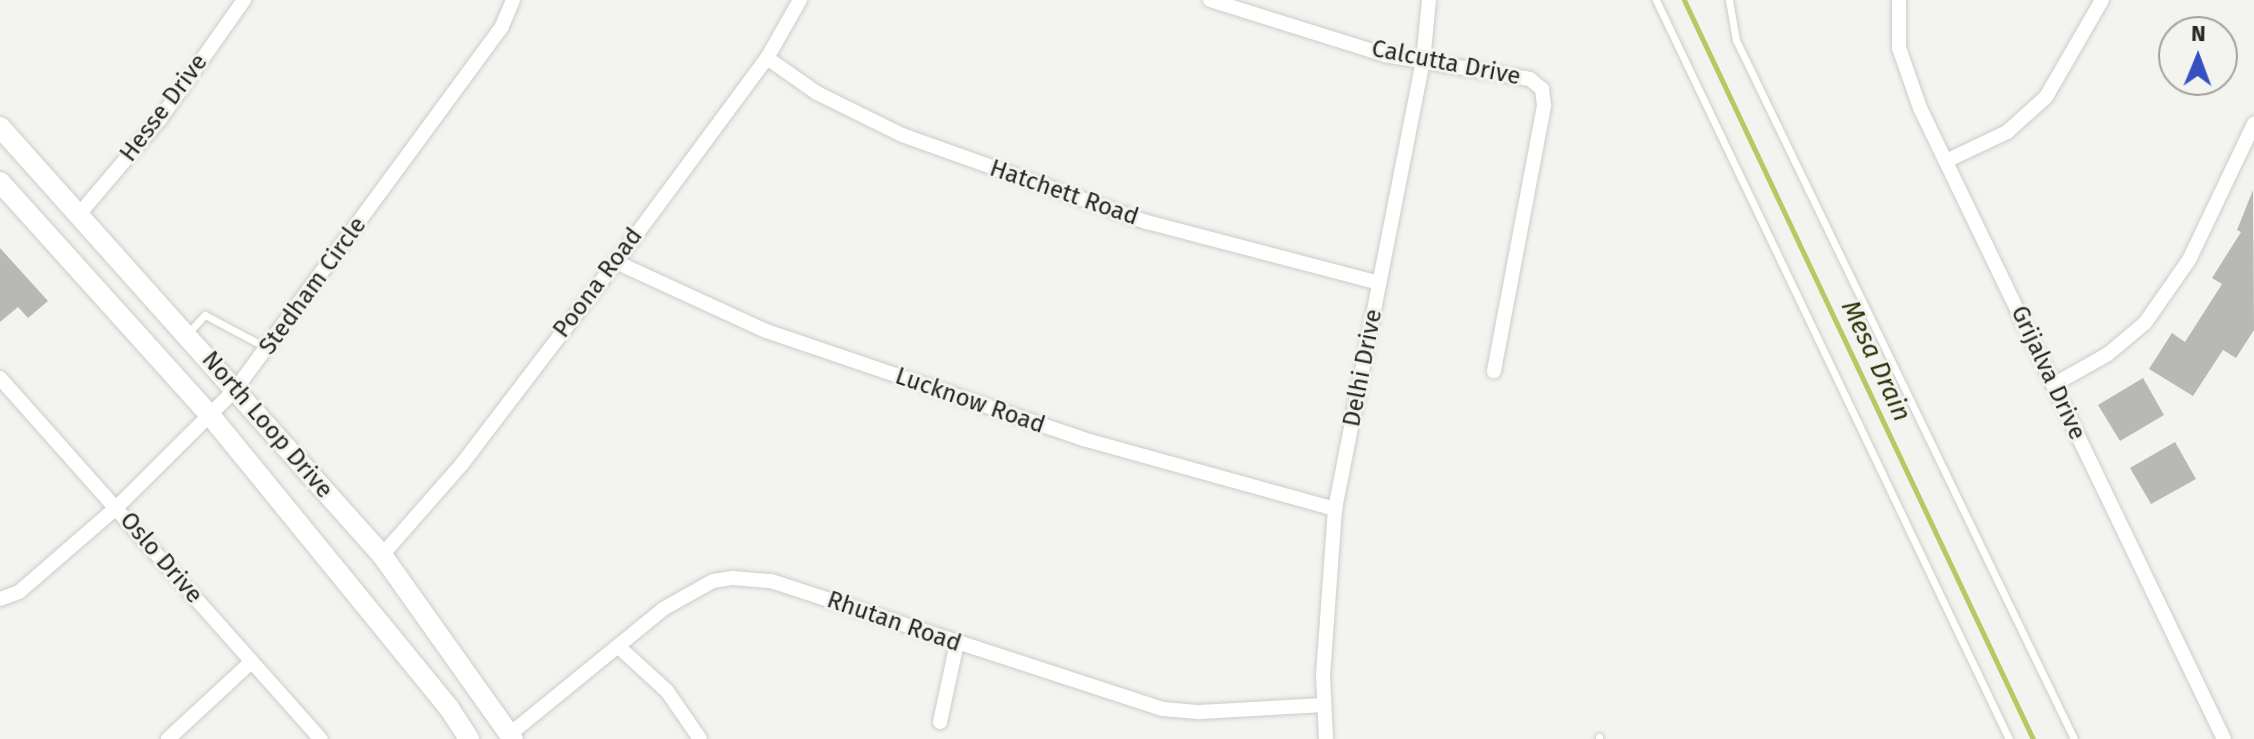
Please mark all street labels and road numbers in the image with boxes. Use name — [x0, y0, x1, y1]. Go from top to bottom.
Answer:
street label: Calcutta Drive — [1369, 34, 1523, 92]
street label: Hesse Drive — [114, 49, 214, 167]
street label: Hatchett Road — [986, 154, 1142, 232]
street label: Stedham Circle — [253, 212, 373, 360]
street label: Poona Road — [547, 222, 649, 344]
street label: Grijalva Drive — [2004, 301, 2092, 445]
street label: Delhi Drive — [1338, 307, 1388, 429]
street label: North Loop Drive — [195, 346, 339, 504]
street label: Lucknow Road — [891, 362, 1049, 440]
street label: Oslo Drive — [114, 507, 208, 609]
street label: Rhutan Road — [823, 586, 965, 658]

